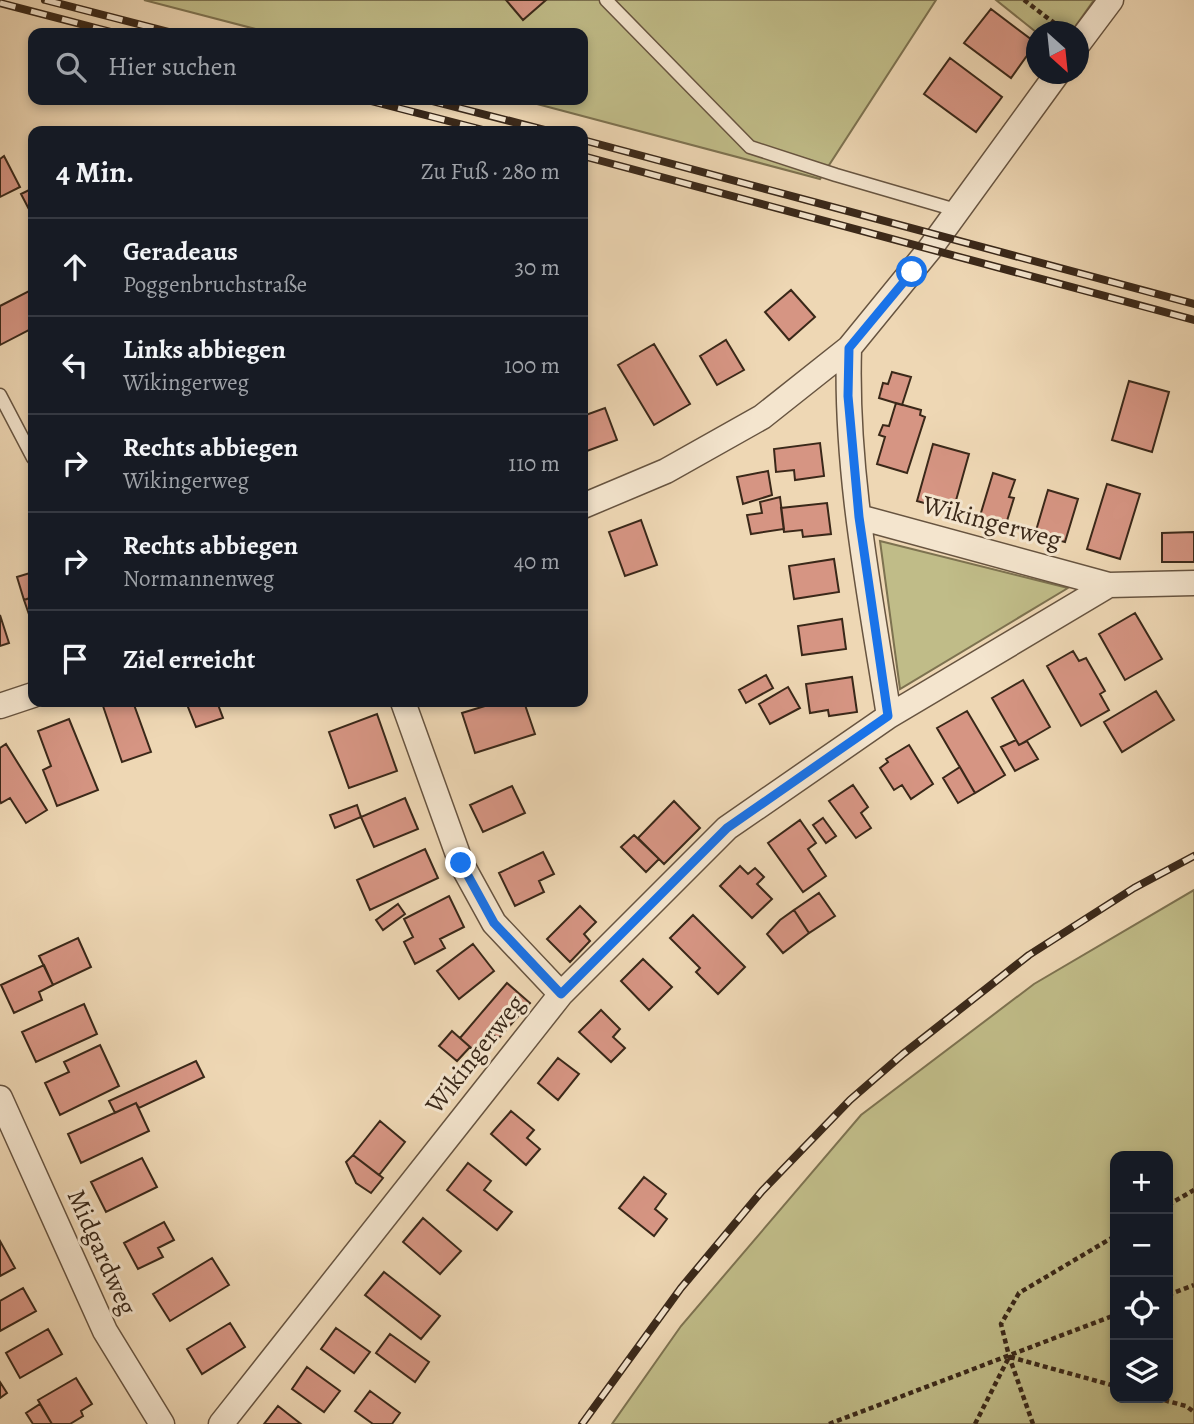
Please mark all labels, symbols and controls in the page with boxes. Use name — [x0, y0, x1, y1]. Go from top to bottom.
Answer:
north arrow — [1026, 21, 1089, 84]
search box — [28, 28, 588, 105]
icon: search — [52, 48, 90, 86]
text: Hier suchen — [108, 49, 237, 84]
text: 4 Min. — [56, 152, 134, 192]
text: Zu Fuß · 280 m — [421, 156, 560, 187]
text: Geradeaus — [123, 234, 238, 269]
icon: ahead — [56, 248, 94, 286]
text: 30 m — [514, 252, 560, 283]
route start — [896, 256, 927, 287]
text: Poggenbruchstraße — [123, 269, 307, 300]
text: Links abbiegen — [123, 332, 286, 367]
icon: left — [56, 346, 94, 384]
text: 100 m — [504, 350, 560, 381]
text: Wikingerweg — [123, 367, 249, 398]
text: Rechts abbiegen — [123, 430, 298, 465]
icon: right — [56, 444, 94, 482]
text: 110 m — [508, 448, 560, 479]
text: Wikingerweg — [123, 465, 249, 496]
street label: Wikingerweg — [918, 486, 1065, 557]
text: Rechts abbiegen — [123, 528, 298, 563]
icon: right — [56, 542, 94, 580]
text: 40 m — [514, 546, 560, 577]
text: Normannenweg — [123, 563, 274, 594]
icon: arrive — [56, 640, 94, 678]
text: Ziel erreicht — [123, 642, 256, 677]
route end — [445, 847, 476, 878]
street label: Wikingerweg — [417, 987, 533, 1122]
map controls — [1110, 1151, 1173, 1403]
button: + — [1110, 1151, 1173, 1214]
street label: Midgardweg — [59, 1184, 145, 1320]
button: − — [1110, 1214, 1173, 1277]
button: locate — [1110, 1277, 1173, 1340]
button: layers — [1110, 1340, 1173, 1403]

